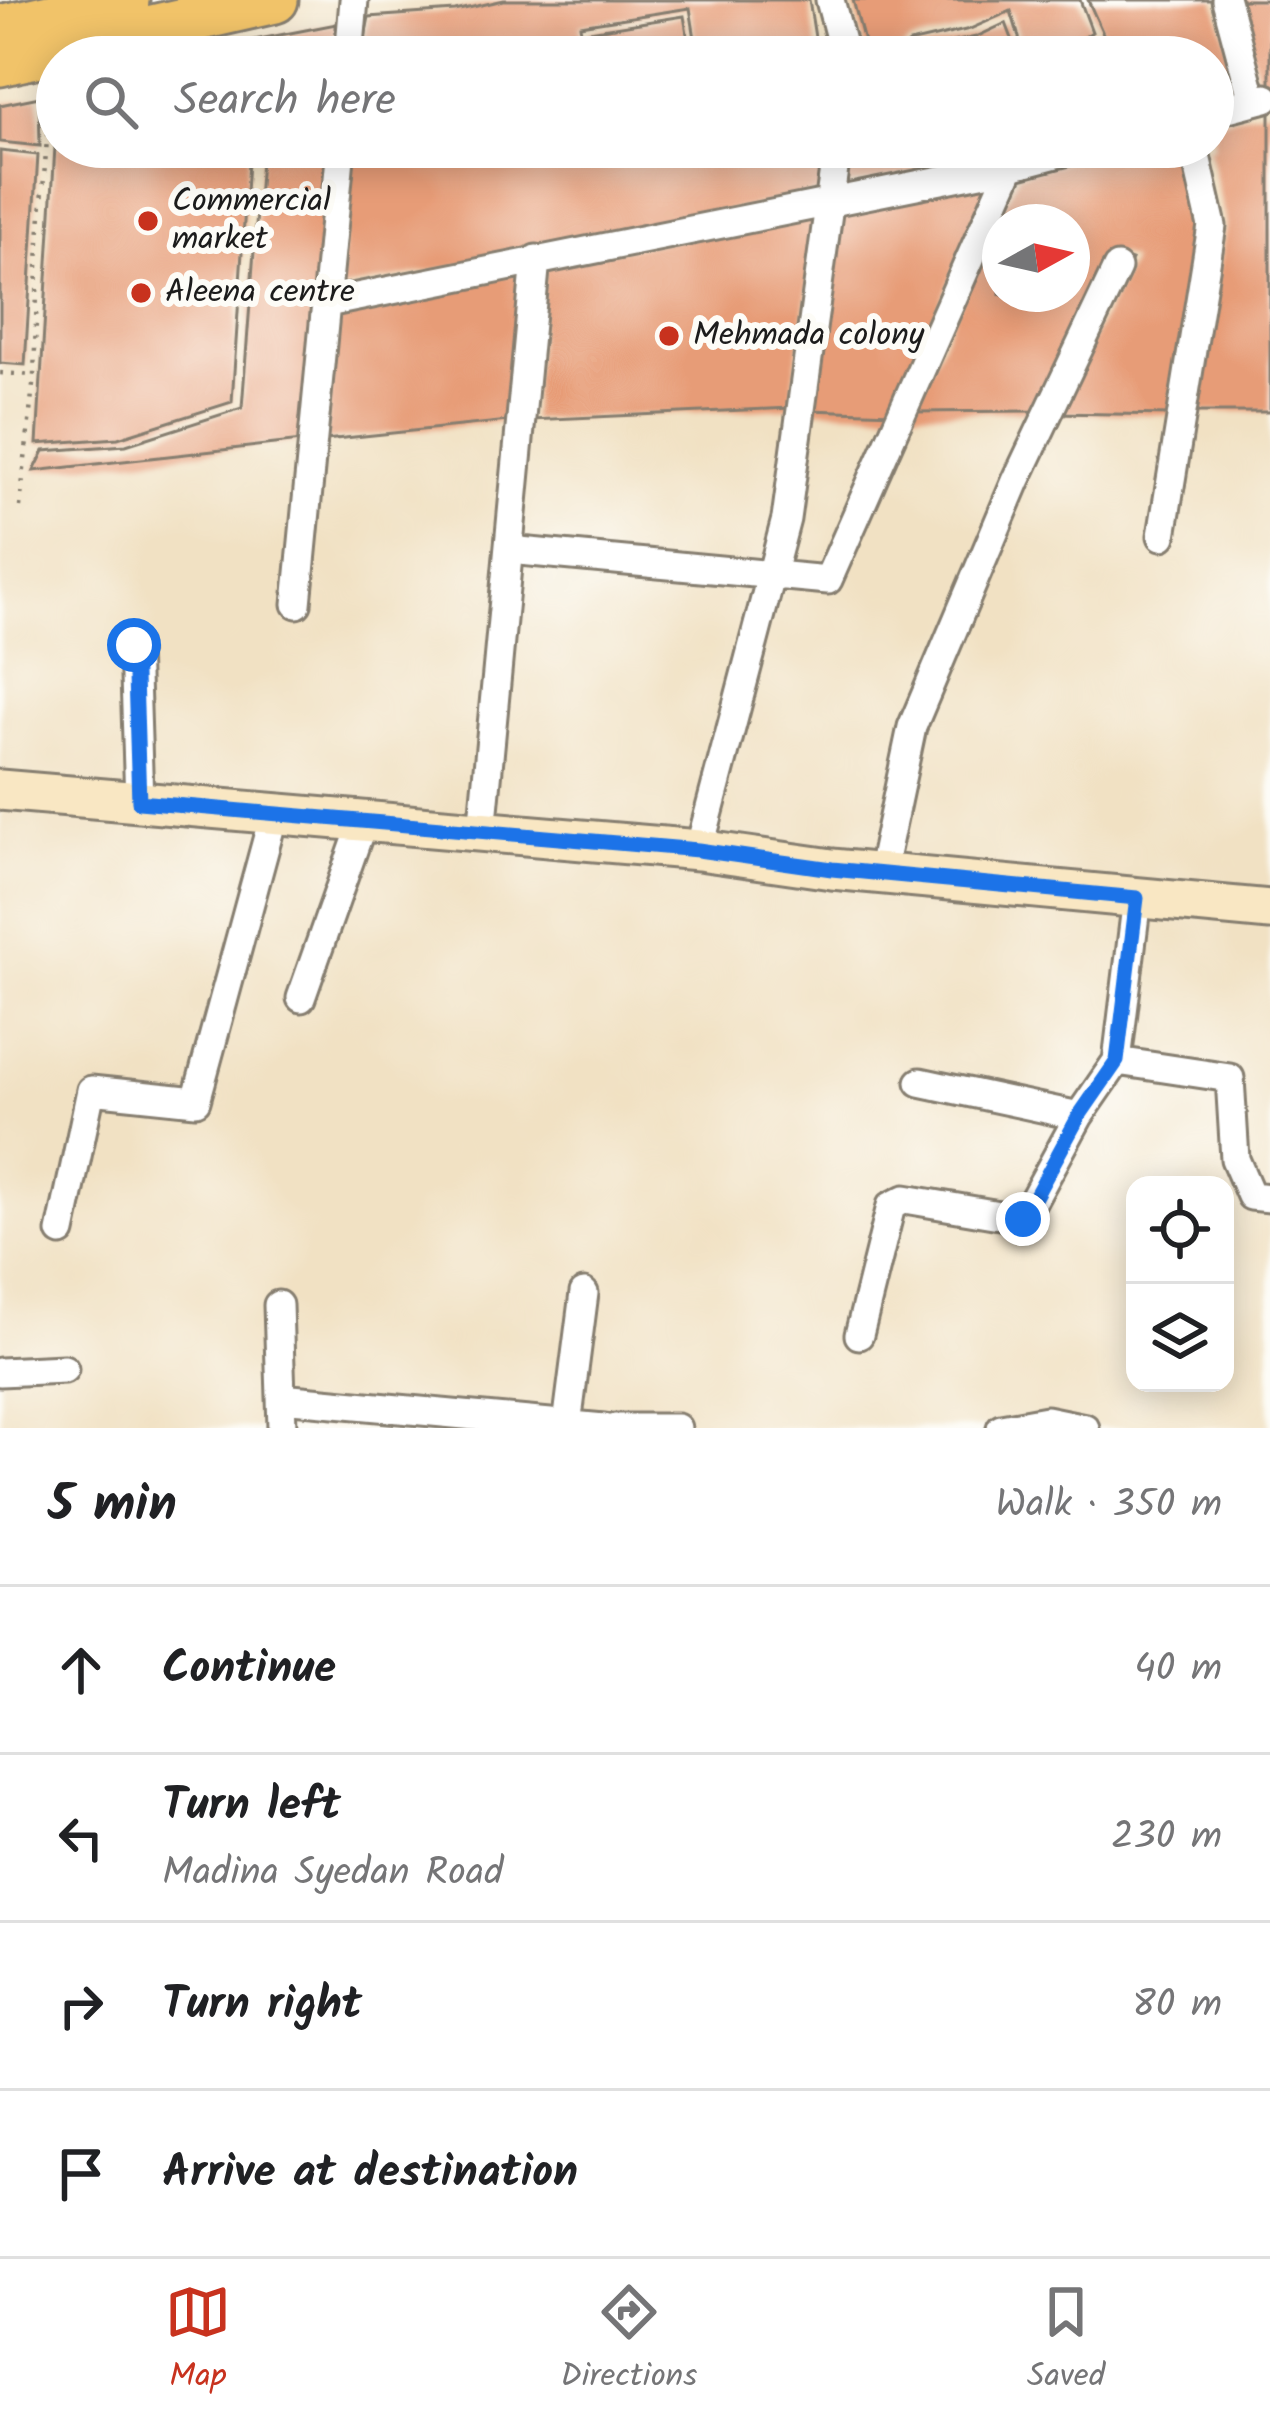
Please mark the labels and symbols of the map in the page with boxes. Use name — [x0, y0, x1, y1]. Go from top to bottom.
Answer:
place label: Commercial market — [172, 176, 331, 267]
north arrow — [982, 204, 1090, 312]
marker: Commercial market — [135, 208, 161, 234]
place label: Aleena centre — [165, 267, 355, 320]
marker: Aleena centre — [128, 280, 154, 306]
place label: Mehmada colony — [693, 310, 925, 363]
marker: Mehmada colony — [656, 323, 682, 349]
route start — [107, 618, 161, 672]
route end — [996, 1192, 1050, 1246]

